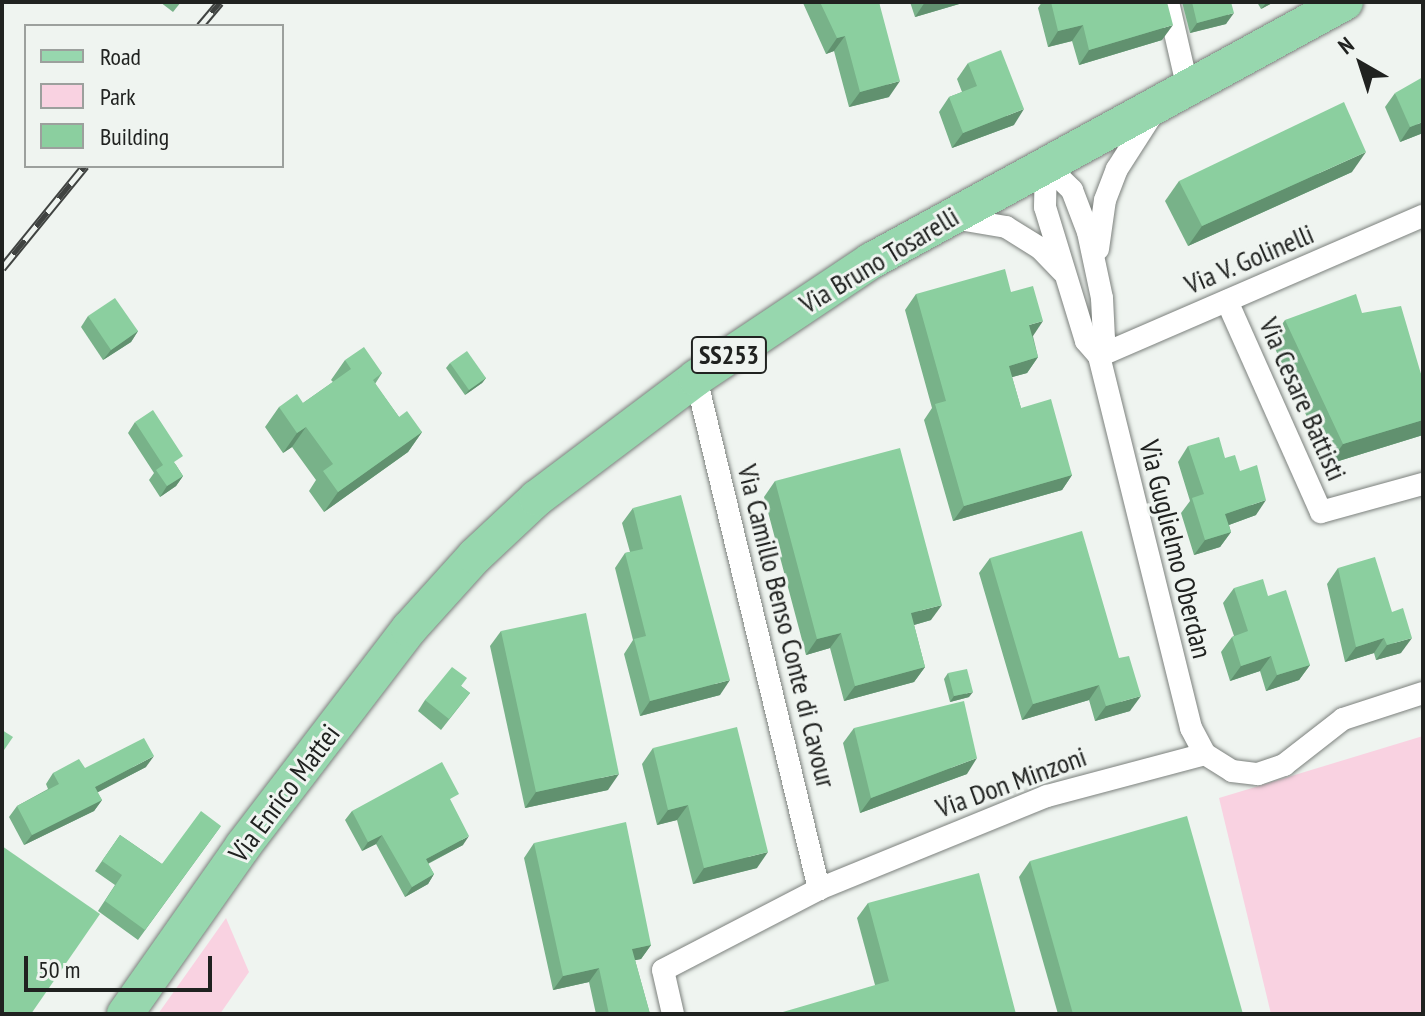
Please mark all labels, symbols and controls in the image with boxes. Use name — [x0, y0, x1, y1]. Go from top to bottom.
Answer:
legend — [24, 24, 284, 168]
north arrow — [1321, 24, 1401, 104]
text: N — [1332, 31, 1359, 60]
text: Road — [100, 41, 141, 72]
text: Park — [100, 81, 136, 112]
text: Building — [100, 121, 169, 152]
street label: Via Bruno Tosarelli — [793, 199, 965, 321]
street label: Via V. Golinelli — [1178, 216, 1320, 302]
street label: Via Cesare Battisti — [1252, 312, 1354, 486]
road number: SS253 — [689, 333, 769, 377]
street label: Via Guglielmo Oberdan — [1133, 436, 1219, 662]
street label: Via Camillo Benso Conte di Cavour — [731, 461, 843, 791]
street label: Via Enrico Mattei — [221, 718, 347, 868]
street label: Via Don Minzoni — [931, 739, 1091, 825]
scale bar — [28, 940, 216, 990]
text: 50 m — [38, 954, 80, 985]

